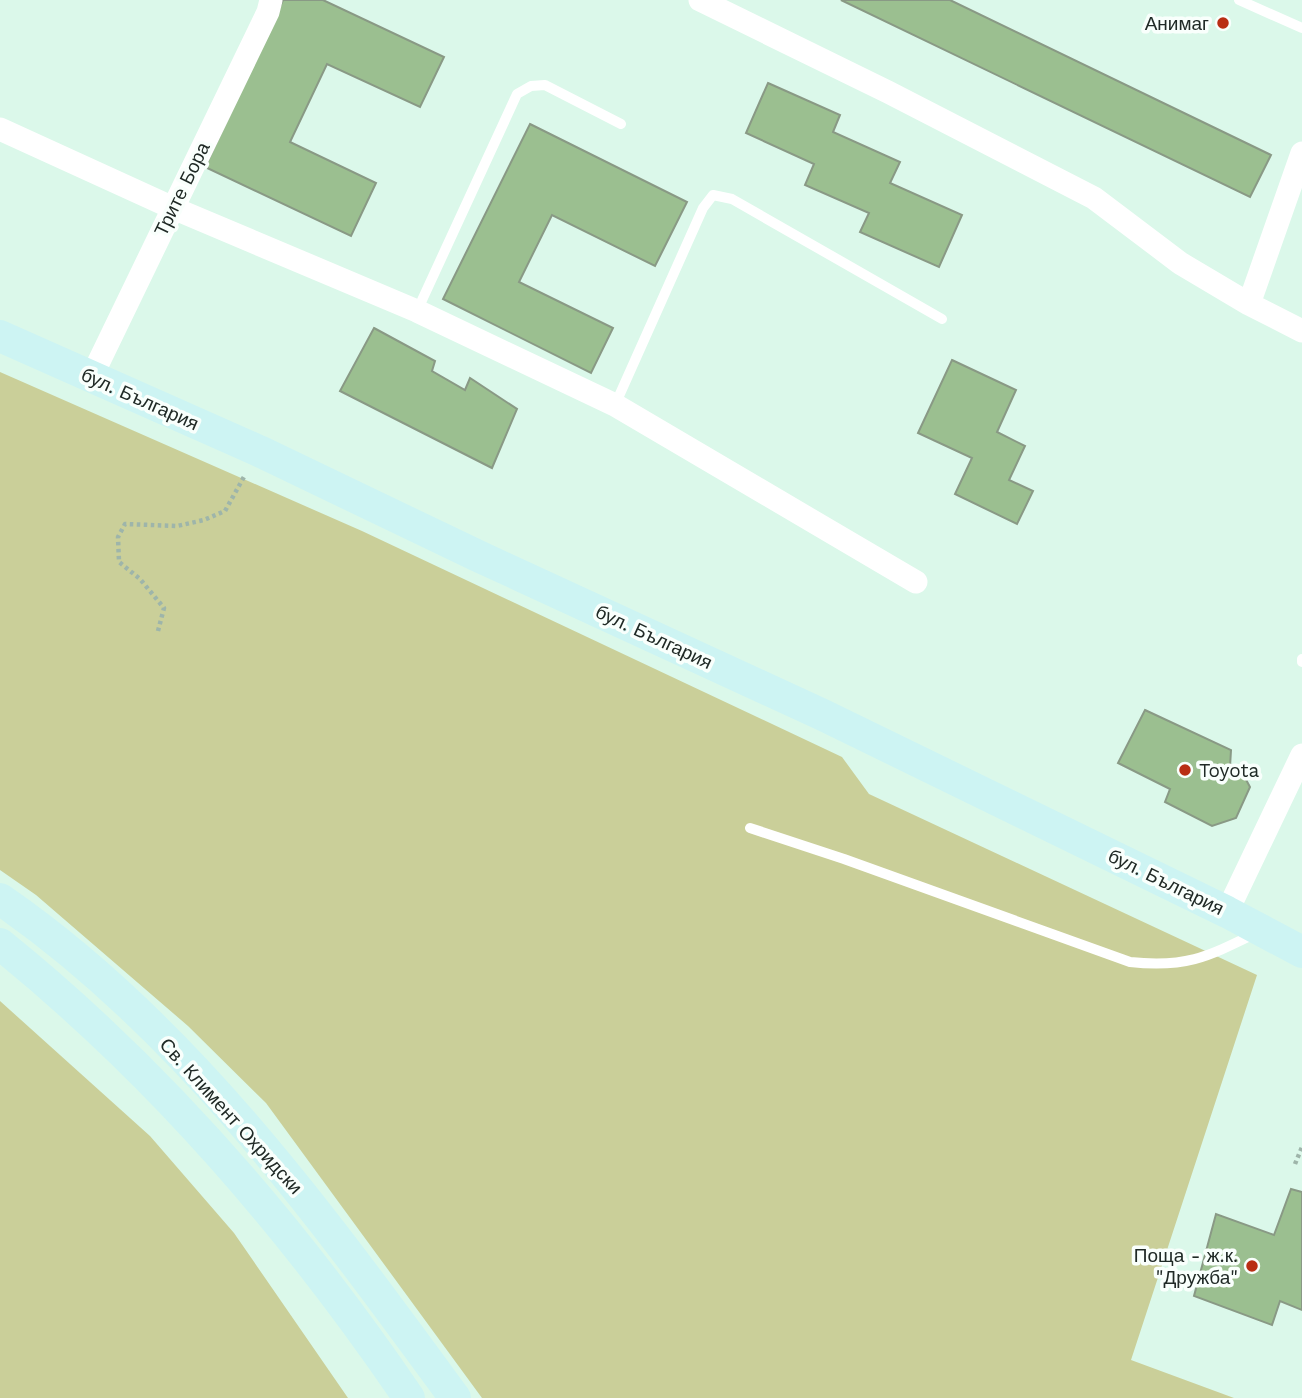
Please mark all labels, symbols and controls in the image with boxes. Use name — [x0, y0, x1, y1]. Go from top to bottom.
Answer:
place label: Анимаг — [1145, 12, 1209, 35]
marker: Анимаг — [1215, 15, 1231, 31]
street label: Трите Бора — [149, 138, 215, 240]
street label: бул. България — [78, 363, 202, 435]
street label: бул. България — [592, 600, 716, 674]
place label: Toyota — [1199, 759, 1259, 782]
marker: Toyota — [1177, 762, 1193, 778]
street label: бул. България — [1104, 844, 1228, 920]
street label: Св. Климент Охридски — [155, 1033, 307, 1199]
place label: Поща - ж.к. "Дружба" — [1134, 1244, 1238, 1289]
marker: Поща - ж.к. "Дружба" — [1244, 1258, 1260, 1274]

